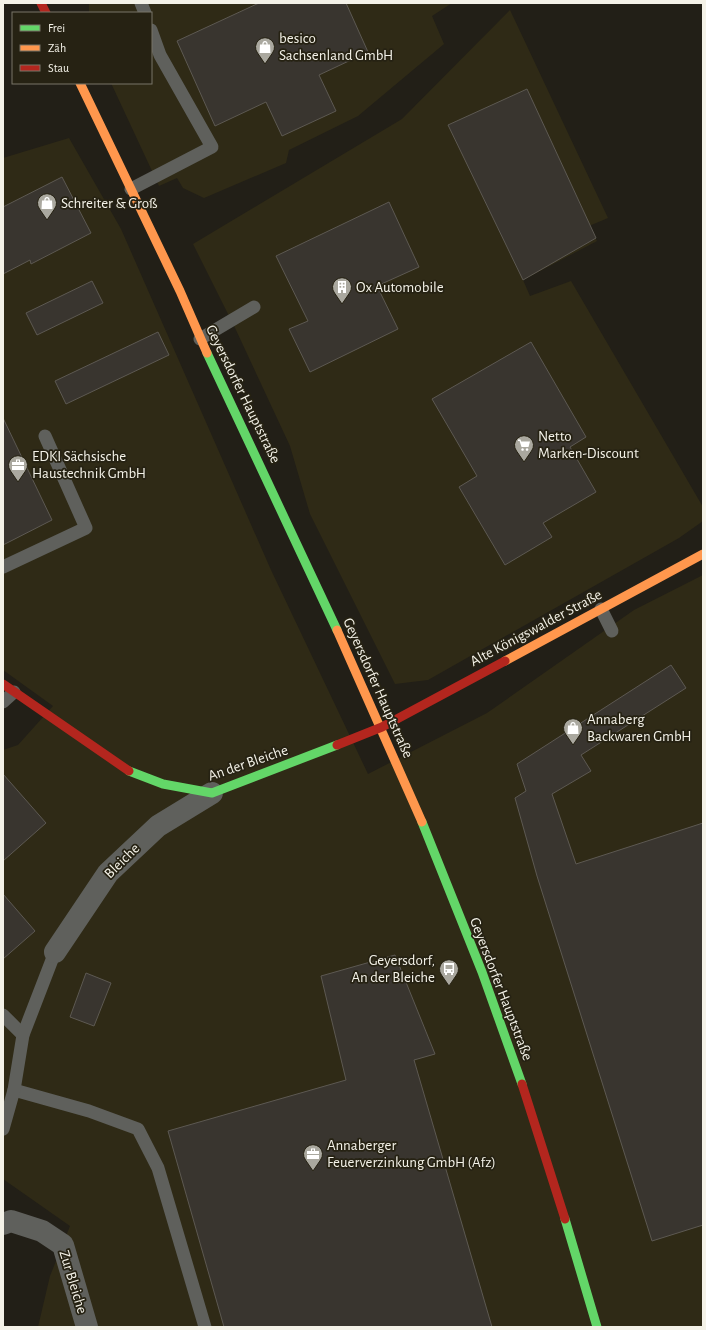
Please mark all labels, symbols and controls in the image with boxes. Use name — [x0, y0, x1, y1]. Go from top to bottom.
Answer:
legend — [12, 12, 152, 84]
text: Frei — [48, 22, 65, 34]
place label: besico Sachsenland GmbH — [279, 31, 393, 63]
shop icon: besico Sachsenland GmbH — [254, 36, 276, 64]
text: Zäh — [48, 42, 66, 54]
text: Stau — [48, 62, 69, 74]
shop icon: Schreiter & Groß — [36, 192, 58, 220]
place label: Schreiter & Groß — [61, 196, 158, 211]
building icon: Ox Automobile — [331, 276, 353, 304]
place label: Ox Automobile — [356, 280, 444, 295]
street label: Geyersdorfer Hauptstraße — [203, 323, 283, 465]
place label: Netto Marken-Discount — [538, 429, 639, 461]
supermarket icon: Netto Marken-Discount — [513, 434, 535, 462]
place label: EDKI Sächsische Haustechnik GmbH — [32, 449, 146, 481]
office icon: EDKI Sächsische Haustechnik GmbH — [7, 454, 29, 482]
street label: Alte Königswalder Straße — [468, 587, 604, 669]
street label: Geyersdorfer Hauptstraße — [340, 616, 416, 760]
place label: Annaberg Backwaren GmbH — [587, 712, 692, 744]
shop icon: Annaberg Backwaren GmbH — [562, 717, 584, 745]
street label: An der Bleiche — [206, 742, 290, 784]
street label: Bleiche — [102, 841, 142, 881]
street label: Geyersdorfer Hauptstraße — [467, 916, 535, 1063]
place label: Geyersdorf, An der Bleiche — [351, 953, 435, 985]
bus stop icon: Geyersdorf, An der Bleiche — [438, 958, 460, 986]
place label: Annaberger Feuerverzinkung GmbH (Afz) — [327, 1138, 496, 1170]
office icon: Annaberger Feuerverzinkung GmbH (Afz) — [302, 1143, 324, 1171]
street label: Zur Bleiche — [56, 1249, 90, 1315]

